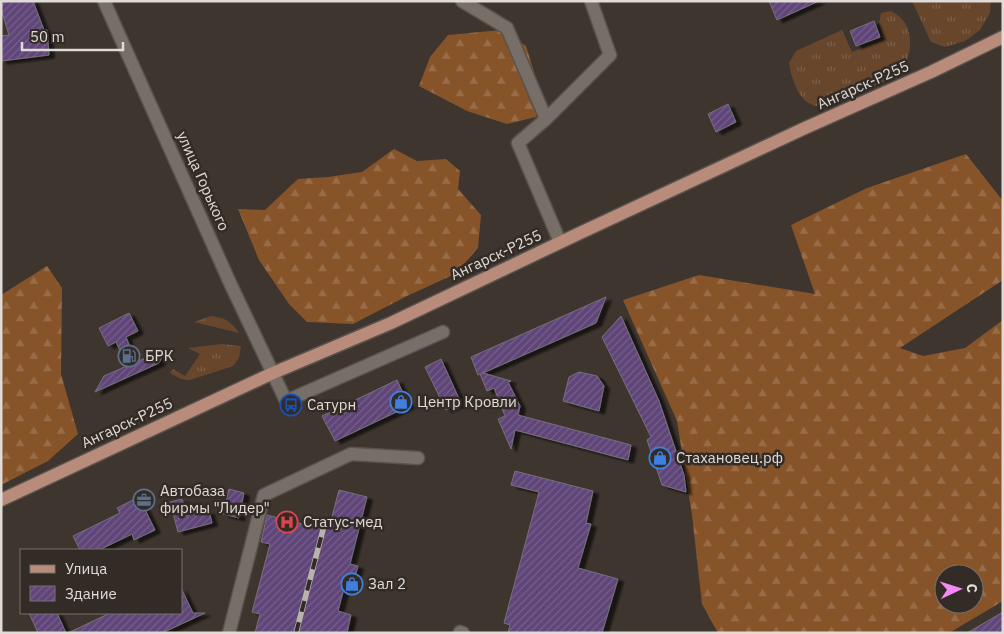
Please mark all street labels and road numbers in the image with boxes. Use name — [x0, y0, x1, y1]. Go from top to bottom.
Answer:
street label: Ангарск-Р255 — [814, 56, 912, 113]
street label: улица Горького — [173, 128, 234, 234]
street label: Ангарск-Р255 — [447, 225, 545, 284]
street label: Ангарск-Р255 — [78, 393, 176, 452]

